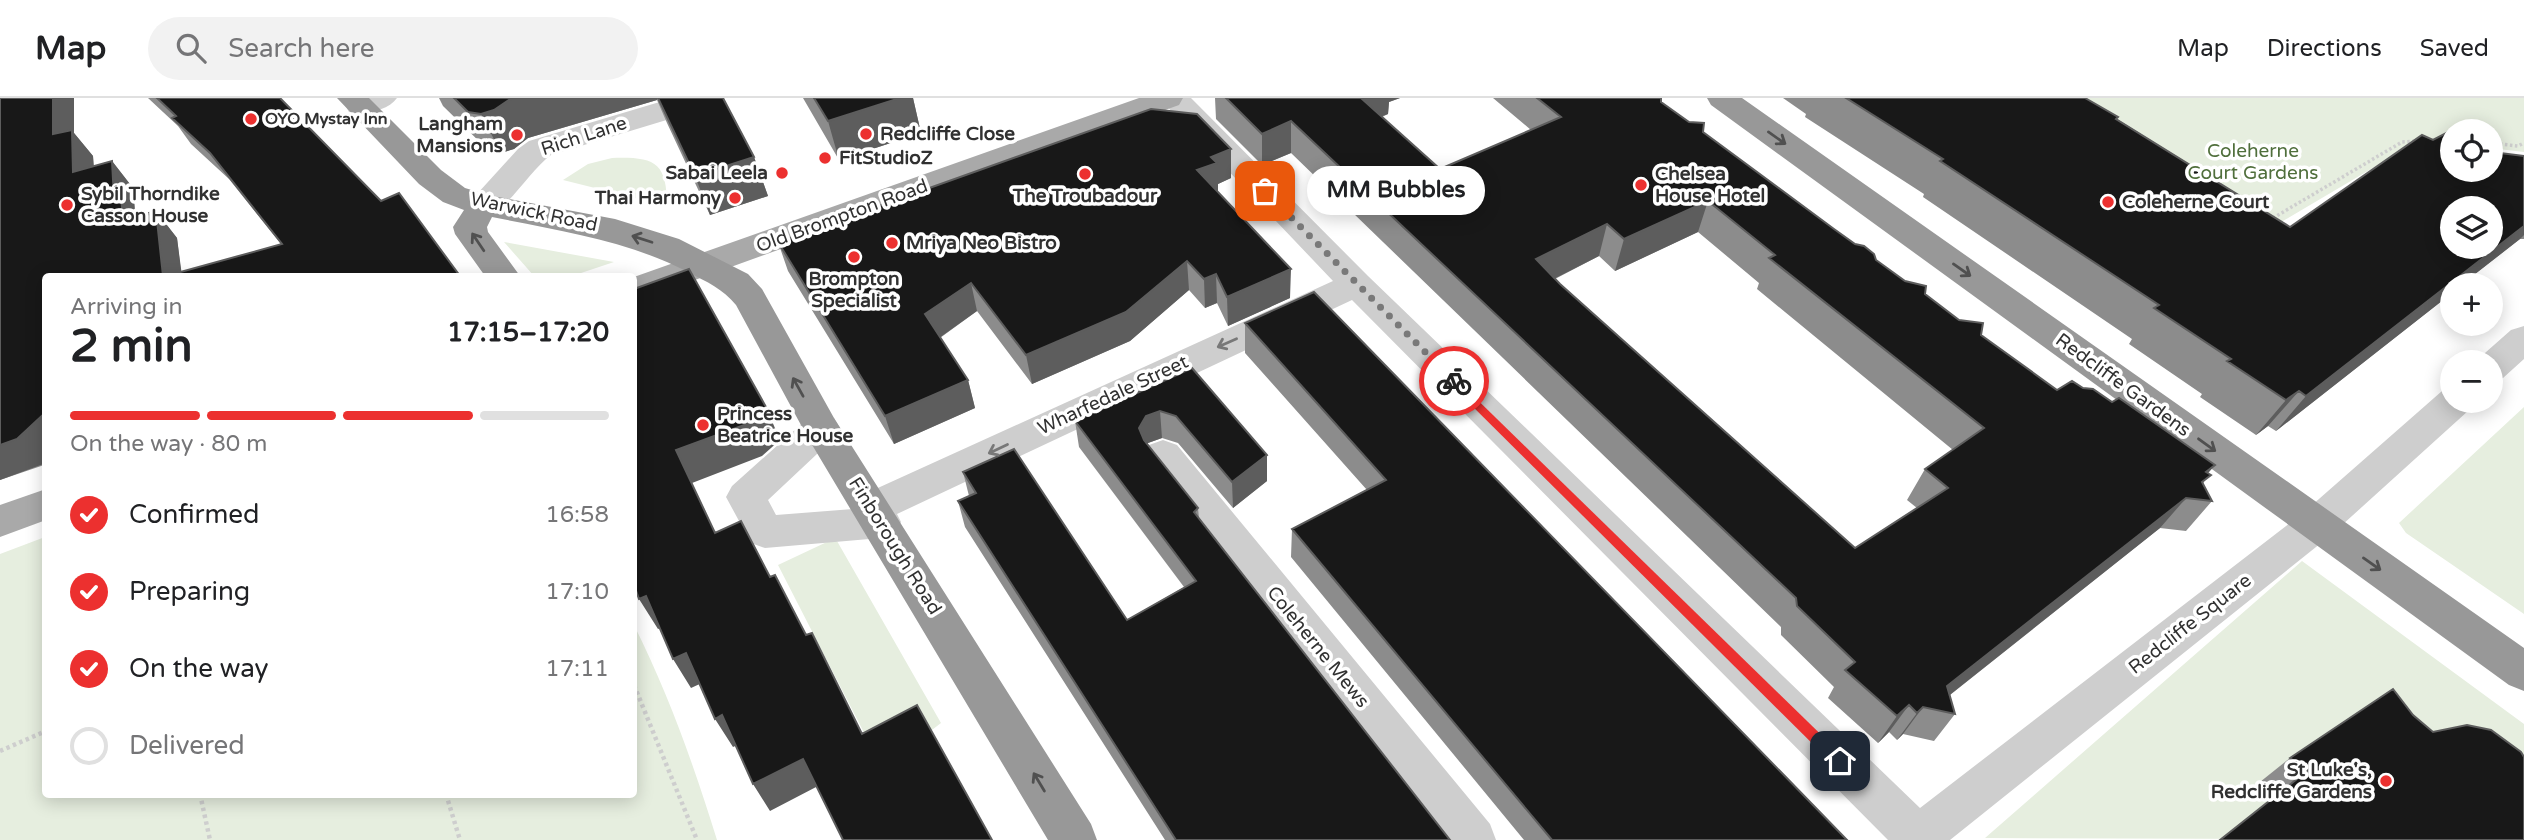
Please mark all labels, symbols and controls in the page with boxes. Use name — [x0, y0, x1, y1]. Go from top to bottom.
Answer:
search box — [148, 17, 638, 80]
text: Map — [35, 29, 106, 68]
icon: search — [172, 29, 210, 67]
text: Search here — [228, 33, 374, 64]
text: Map — [2177, 34, 2229, 63]
text: Directions — [2267, 34, 2382, 63]
text: Saved — [2420, 34, 2489, 63]
place label: OYO Mystay Inn — [265, 109, 387, 129]
marker: OYO Mystay Inn — [243, 111, 259, 127]
street label: Rich Lane — [538, 112, 630, 160]
place label: Langham Mansions — [416, 113, 503, 157]
map controls — [2440, 119, 2503, 413]
button: locate — [2440, 119, 2503, 182]
place label: Redcliffe Close — [880, 123, 1015, 145]
marker: Redcliffe Close — [858, 126, 874, 142]
marker: Langham Mansions — [509, 127, 525, 143]
one-way arrow — [1767, 131, 1786, 145]
park label: Coleherne Court Gardens — [2188, 140, 2319, 184]
place label: FitStudioZ — [839, 147, 933, 169]
marker: FitStudioZ — [817, 150, 833, 166]
pin — [1235, 161, 1295, 221]
place label: Sabai Leela — [665, 162, 768, 184]
place label: Chelsea House Hotel — [1655, 163, 1765, 207]
marker: Sabai Leela — [774, 165, 790, 181]
marker: The Troubadour — [1077, 166, 1093, 182]
callout: MM Bubbles — [1307, 166, 1486, 216]
icon: bag — [1246, 172, 1284, 210]
street label: Old Brompton Road — [753, 175, 931, 257]
text: MM Bubbles — [1326, 176, 1466, 204]
marker: Chelsea House Hotel — [1633, 177, 1649, 193]
place label: Sybil Thorndike Casson House — [81, 183, 220, 227]
place label: The Troubadour — [1012, 185, 1158, 207]
place label: Thai Harmony — [594, 187, 722, 210]
street label: Warwick Road — [468, 188, 600, 236]
marker: Thai Harmony — [727, 190, 743, 206]
place label: Coleherne Court — [2122, 191, 2270, 213]
marker: Coleherne Court — [2100, 194, 2116, 210]
button: layers — [2440, 196, 2503, 259]
marker: Sybil Thorndike Casson House — [59, 197, 75, 213]
one-way arrow — [632, 231, 654, 244]
place label: Mriya Neo Bistro — [906, 232, 1057, 255]
one-way arrow — [471, 233, 485, 252]
marker: Mriya Neo Bistro — [884, 235, 900, 251]
marker: Brompton Specialist — [846, 249, 862, 265]
one-way arrow — [1953, 262, 1972, 277]
place label: Brompton Specialist — [808, 268, 900, 313]
button: + — [2440, 273, 2503, 336]
text: Arriving in — [70, 293, 183, 321]
text: 17:15–17:20 — [447, 317, 609, 348]
text: 2 min — [70, 319, 193, 374]
street label: Redcliffe Gardens — [2051, 329, 2195, 441]
one-way arrow — [1217, 337, 1238, 350]
courier — [1419, 346, 1489, 416]
street label: Wharfedale Street — [1034, 350, 1192, 440]
button: − — [2440, 350, 2503, 413]
icon: bike — [1435, 362, 1473, 400]
one-way arrow — [791, 377, 804, 398]
place label: Princess Beatrice House — [717, 403, 854, 447]
marker: Princess Beatrice House — [695, 417, 711, 433]
text: On the way · 80 m — [70, 430, 267, 458]
one-way arrow — [2197, 438, 2216, 453]
one-way arrow — [988, 442, 1009, 456]
street label: Finborough Road — [844, 473, 946, 619]
icon: check — [70, 496, 108, 534]
text: Confirmed — [129, 499, 259, 530]
text: 16:58 — [545, 501, 609, 529]
one-way arrow — [2362, 557, 2381, 571]
street label: Redcliffe Square — [2124, 569, 2256, 679]
icon: check — [70, 573, 108, 611]
text: Preparing — [129, 576, 250, 607]
text: 17:10 — [545, 578, 609, 606]
street label: Coleherne Mews — [1262, 582, 1374, 712]
icon: check — [70, 650, 108, 688]
text: On the way — [129, 653, 269, 684]
text: 17:11 — [545, 655, 609, 683]
text: Delivered — [129, 730, 245, 761]
pin — [1810, 731, 1870, 791]
icon: home — [1821, 742, 1859, 780]
place label: St Luke's, Redcliffe Gardens — [2211, 759, 2372, 803]
one-way arrow — [1031, 772, 1045, 792]
marker: St Luke's, Redcliffe Gardens — [2378, 773, 2394, 789]

